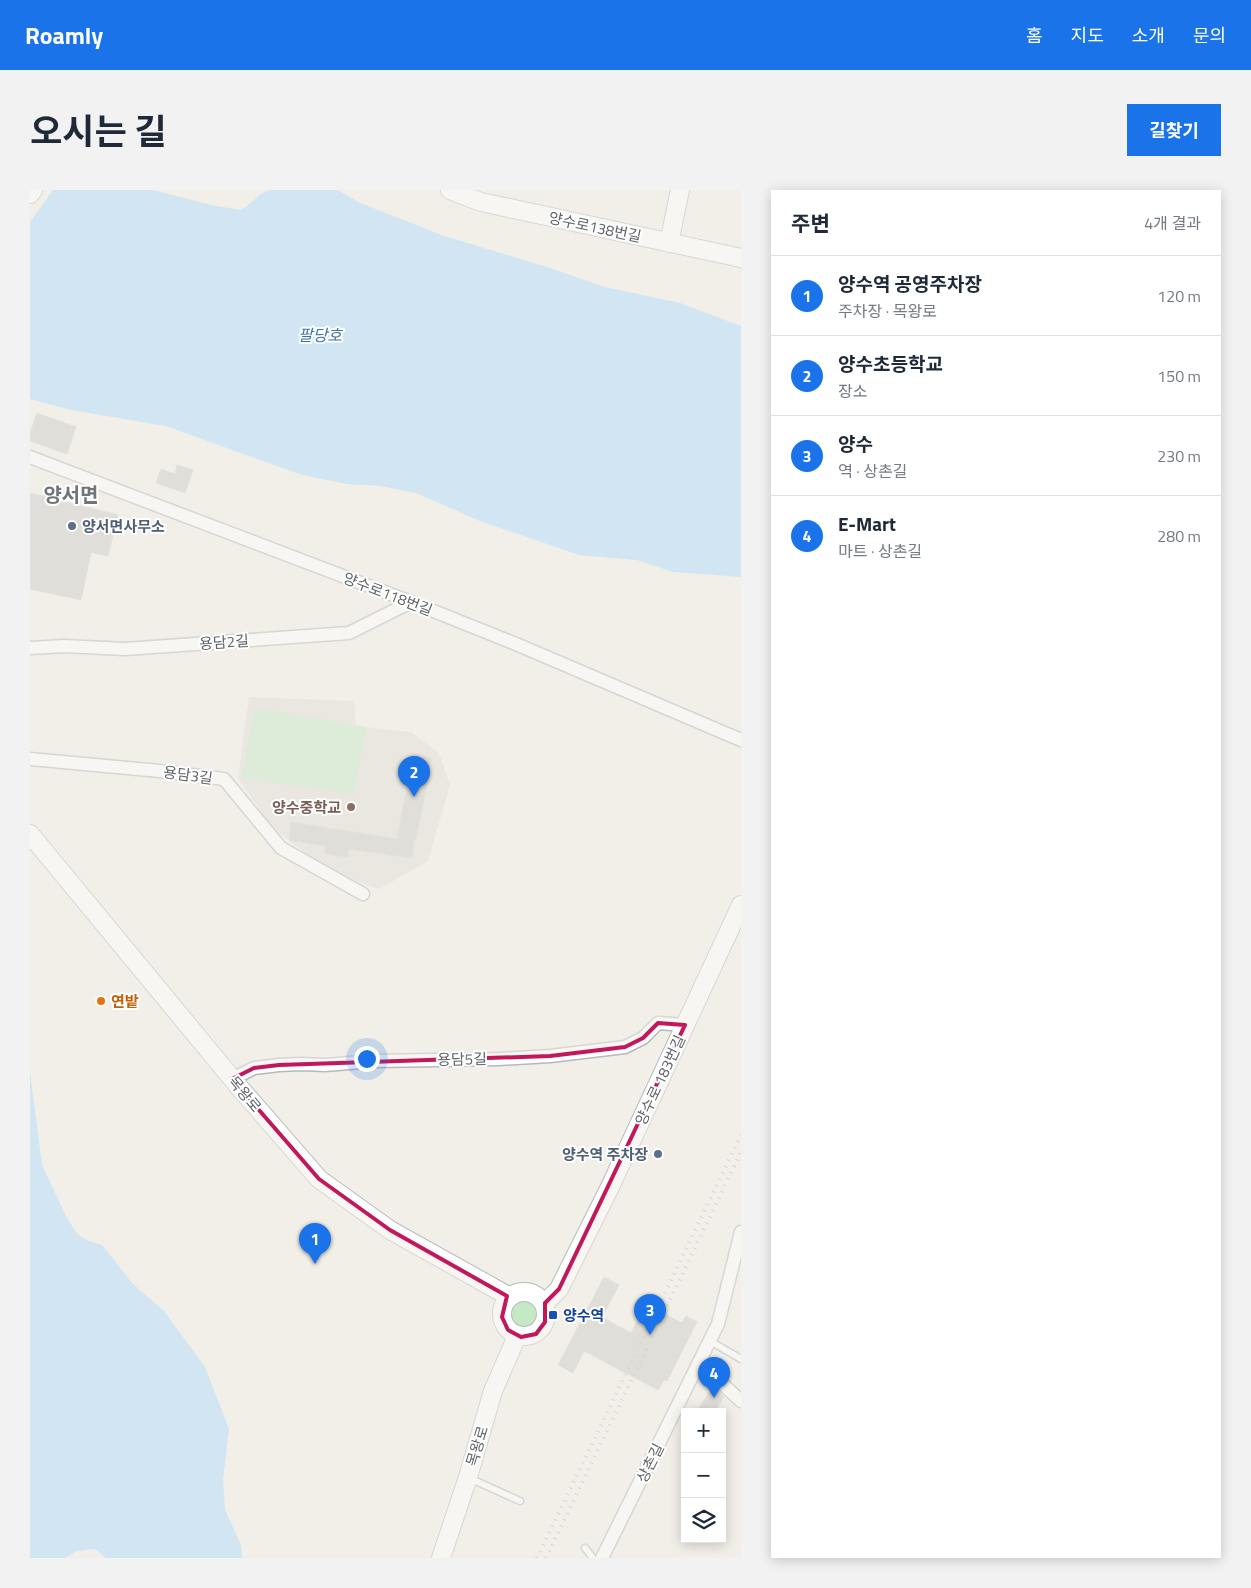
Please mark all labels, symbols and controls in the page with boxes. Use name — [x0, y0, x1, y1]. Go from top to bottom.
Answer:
text: Roamly — [25, 17, 103, 53]
text: 홈 — [1026, 22, 1043, 49]
text: 지도 — [1071, 22, 1104, 49]
text: 소개 — [1132, 22, 1165, 49]
text: 문의 — [1193, 22, 1226, 49]
text: 오시는 길 — [30, 104, 167, 158]
button: 길찾기 — [1127, 104, 1221, 156]
street label: 양수로138번길 — [547, 206, 643, 248]
text: 주변 — [791, 207, 830, 239]
text: 4개 결과 — [1144, 211, 1201, 235]
text: 양수역 공영주차장 — [838, 269, 982, 298]
text: 1 — [803, 284, 811, 308]
text: 120 m — [1157, 284, 1201, 308]
text: 주차장 · 목왕로 — [838, 299, 937, 323]
water label: 팔당호 — [298, 323, 343, 347]
text: 양수초등학교 — [838, 349, 943, 378]
text: 2 — [803, 364, 811, 388]
text: 150 m — [1157, 364, 1201, 388]
text: 장소 — [838, 379, 867, 403]
text: 양수 — [838, 429, 873, 458]
text: 3 — [803, 444, 811, 468]
text: 230 m — [1157, 444, 1201, 468]
text: 역 · 상촌길 — [838, 459, 907, 483]
district label: 양서면 — [43, 479, 99, 510]
text: E-Mart — [838, 509, 896, 538]
place label: 양서면사무소 — [82, 515, 165, 538]
marker: 양서면사무소 — [66, 520, 78, 532]
text: 4 — [803, 524, 811, 548]
text: 280 m — [1157, 524, 1201, 548]
text: 마트 · 상촌길 — [838, 539, 922, 563]
street label: 양수로118번길 — [340, 566, 436, 622]
street label: 용담2길 — [198, 629, 250, 655]
pin: 2 — [398, 756, 430, 797]
street label: 용담3길 — [162, 760, 214, 790]
place label: 양수중학교 — [272, 796, 341, 819]
marker: 양수중학교 — [345, 801, 357, 813]
place label: 연밭 — [111, 990, 139, 1013]
marker: 연밭 — [95, 995, 107, 1007]
street label: 양수로 183번길 — [629, 1031, 691, 1129]
your location — [354, 1046, 380, 1072]
street label: 용담5길 — [437, 1047, 487, 1071]
street label: 목왕로 — [223, 1071, 267, 1117]
place label: 양수역 주차장 — [562, 1143, 648, 1166]
marker: 양수역 주차장 — [652, 1148, 664, 1160]
pin: 1 — [299, 1223, 331, 1264]
pin: 3 — [634, 1294, 666, 1335]
place label: 양수역 — [563, 1304, 604, 1327]
marker: 양수역 — [547, 1309, 559, 1321]
pin: 4 — [698, 1357, 730, 1398]
map controls — [681, 1408, 726, 1543]
button: + — [681, 1408, 726, 1453]
street label: 목왕로 — [460, 1423, 494, 1469]
street label: 상촌길 — [630, 1439, 670, 1487]
button: − — [681, 1453, 726, 1498]
button: layers — [681, 1498, 726, 1543]

